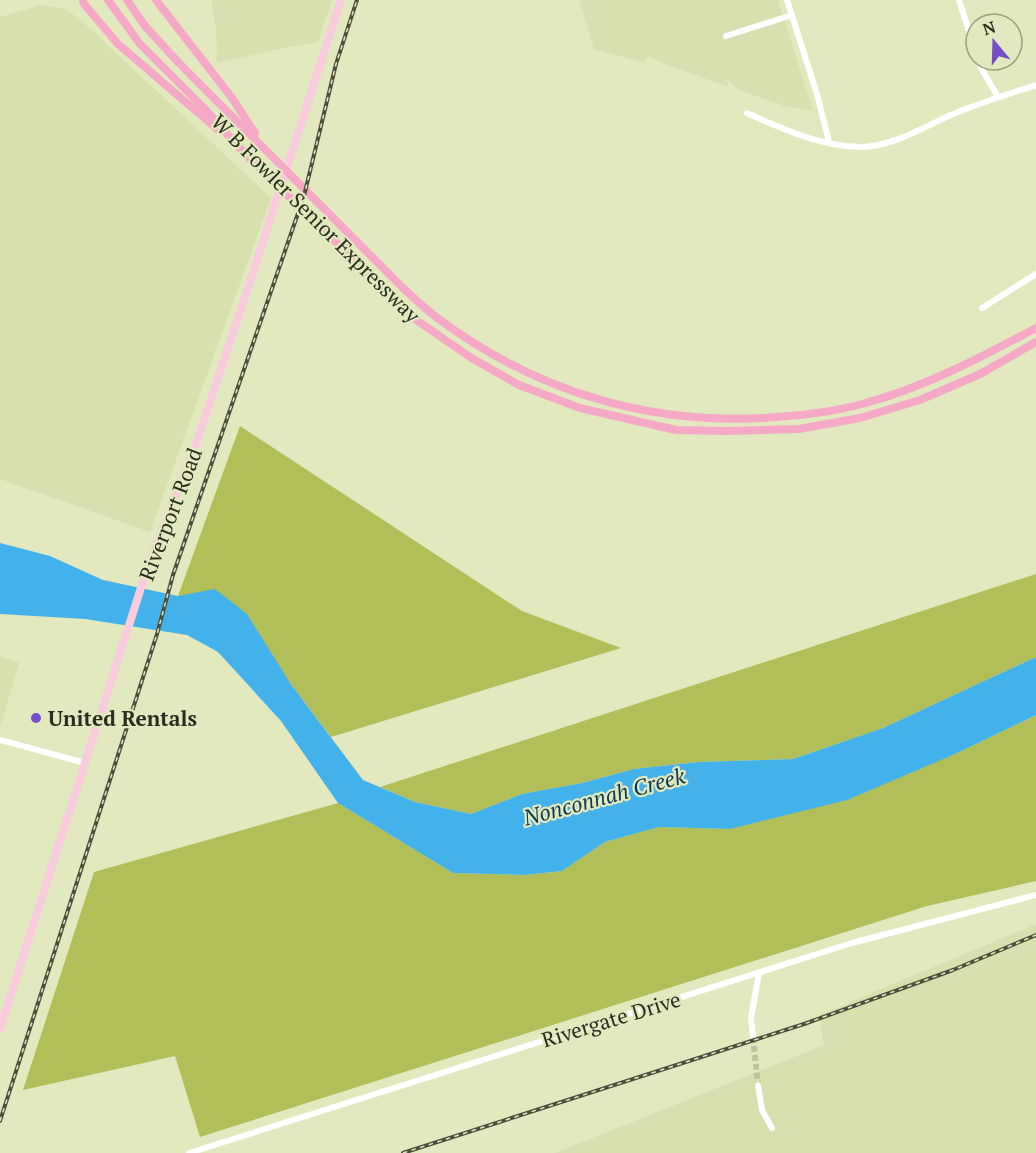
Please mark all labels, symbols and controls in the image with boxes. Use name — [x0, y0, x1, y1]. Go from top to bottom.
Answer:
north arrow — [964, 12, 1024, 72]
text: N — [980, 15, 998, 40]
street label: W B Fowler Senior Expressway — [205, 107, 427, 329]
street label: Riverport Road — [132, 443, 208, 584]
place label: United Rentals — [48, 704, 197, 732]
marker: United Rentals — [29, 711, 43, 725]
water label: Nonconnah Creek — [519, 760, 688, 832]
street label: Rivergate Drive — [538, 985, 684, 1053]

